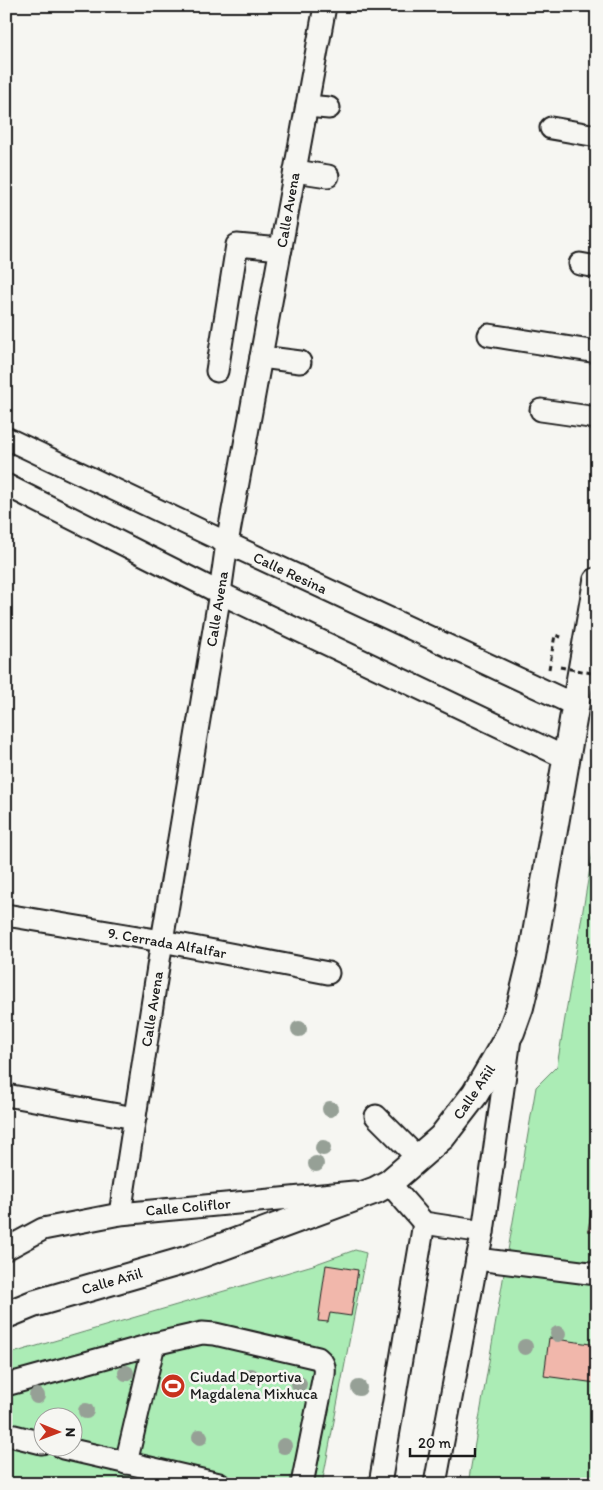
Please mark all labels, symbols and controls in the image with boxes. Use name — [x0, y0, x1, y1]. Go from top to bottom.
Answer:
street label: Calle Avena — [272, 171, 304, 249]
street label: Calle Resina — [250, 548, 330, 598]
street label: Calle Avena — [202, 570, 232, 648]
street label: 9. Cerrada Alfalfar — [106, 924, 228, 962]
street label: Calle Avena — [137, 970, 167, 1048]
street label: Calle Añil — [449, 1060, 499, 1123]
street label: Calle Coliflor — [145, 1194, 231, 1220]
street label: Calle Añil — [79, 1264, 145, 1298]
place label: Ciudad Deportiva Magdalena Mixhuca — [190, 1368, 318, 1403]
sports icon: Ciudad Deportiva Magdalena Mixhuca — [160, 1373, 186, 1399]
north arrow — [32, 1408, 82, 1458]
scale bar — [410, 1425, 476, 1457]
text: N — [62, 1427, 79, 1437]
text: 20 m — [418, 1434, 452, 1452]

